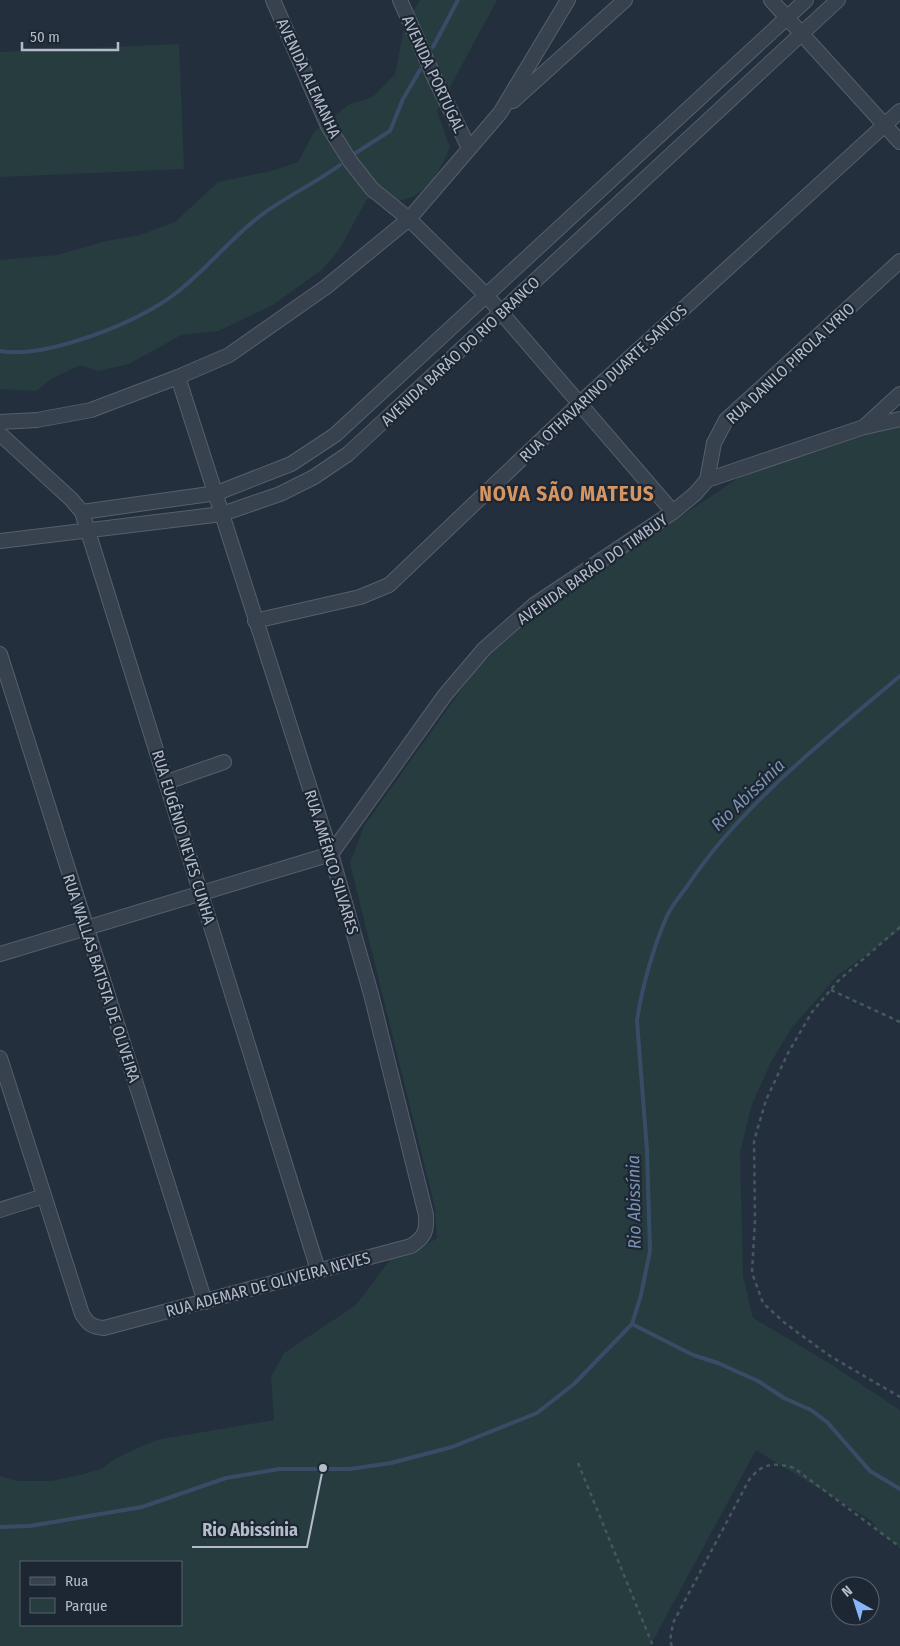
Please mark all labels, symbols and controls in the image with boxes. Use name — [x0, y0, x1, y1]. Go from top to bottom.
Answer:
street label: AVENIDA PORTUGAL — [398, 12, 469, 136]
street label: AVENIDA ALEMANHA — [273, 15, 345, 142]
scale bar — [22, 20, 119, 52]
text: 50 m — [30, 28, 60, 46]
street label: AVENIDA BARÃO DO RIO BRANCO — [377, 273, 544, 430]
street label: RUA DANILO PIROLA LYRIO — [722, 299, 859, 428]
street label: RUA OTHAVARINO DUARTE SANTOS — [516, 301, 691, 466]
district label: NOVA SÃO MATEUS — [479, 481, 655, 507]
street label: AVENIDA BARÃO DO TIMBUY — [513, 510, 671, 629]
street label: RUA EUGÊNIO NEVES CUNHA — [148, 748, 219, 927]
water label: Rio Abissínia — [707, 754, 789, 836]
street label: RUA AMÉRICO SILVARES — [300, 788, 363, 937]
street label: RUA WALLAS BATISTA DE OLIVEIRA — [59, 872, 144, 1085]
water label: Rio Abissínia — [622, 1155, 646, 1249]
street label: RUA ADEMAR DE OLIVEIRA NEVES — [164, 1248, 372, 1321]
callout: Rio Abissínia — [192, 1514, 307, 1547]
text: Rio Abissínia — [202, 1519, 298, 1541]
legend — [20, 1561, 182, 1626]
text: Rua — [65, 1572, 88, 1590]
north arrow — [830, 1576, 880, 1626]
text: N — [839, 1582, 856, 1601]
text: Parque — [65, 1597, 108, 1615]

